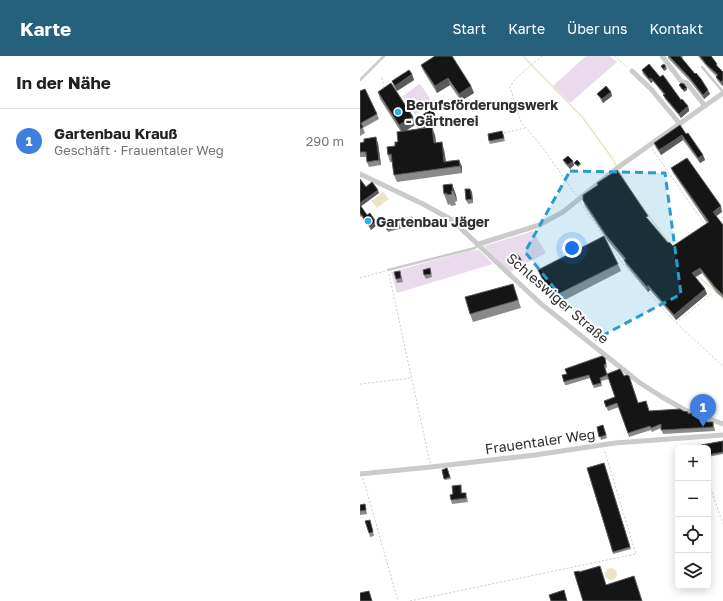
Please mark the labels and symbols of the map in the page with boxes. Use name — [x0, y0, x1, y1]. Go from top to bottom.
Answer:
place label: Berufsförderungswerk - Gärtnerei — [406, 96, 558, 129]
marker: Berufsförderungswerk - Gärtnerei — [393, 107, 403, 117]
place label: Gartenbau Jäger — [376, 213, 490, 230]
marker: Gartenbau Jäger — [363, 216, 373, 226]
your location — [562, 238, 582, 258]
street label: Schleswiger Straße — [504, 249, 612, 347]
pin: 1 — [690, 394, 716, 427]
street label: Frauentaler Weg — [484, 425, 596, 457]

